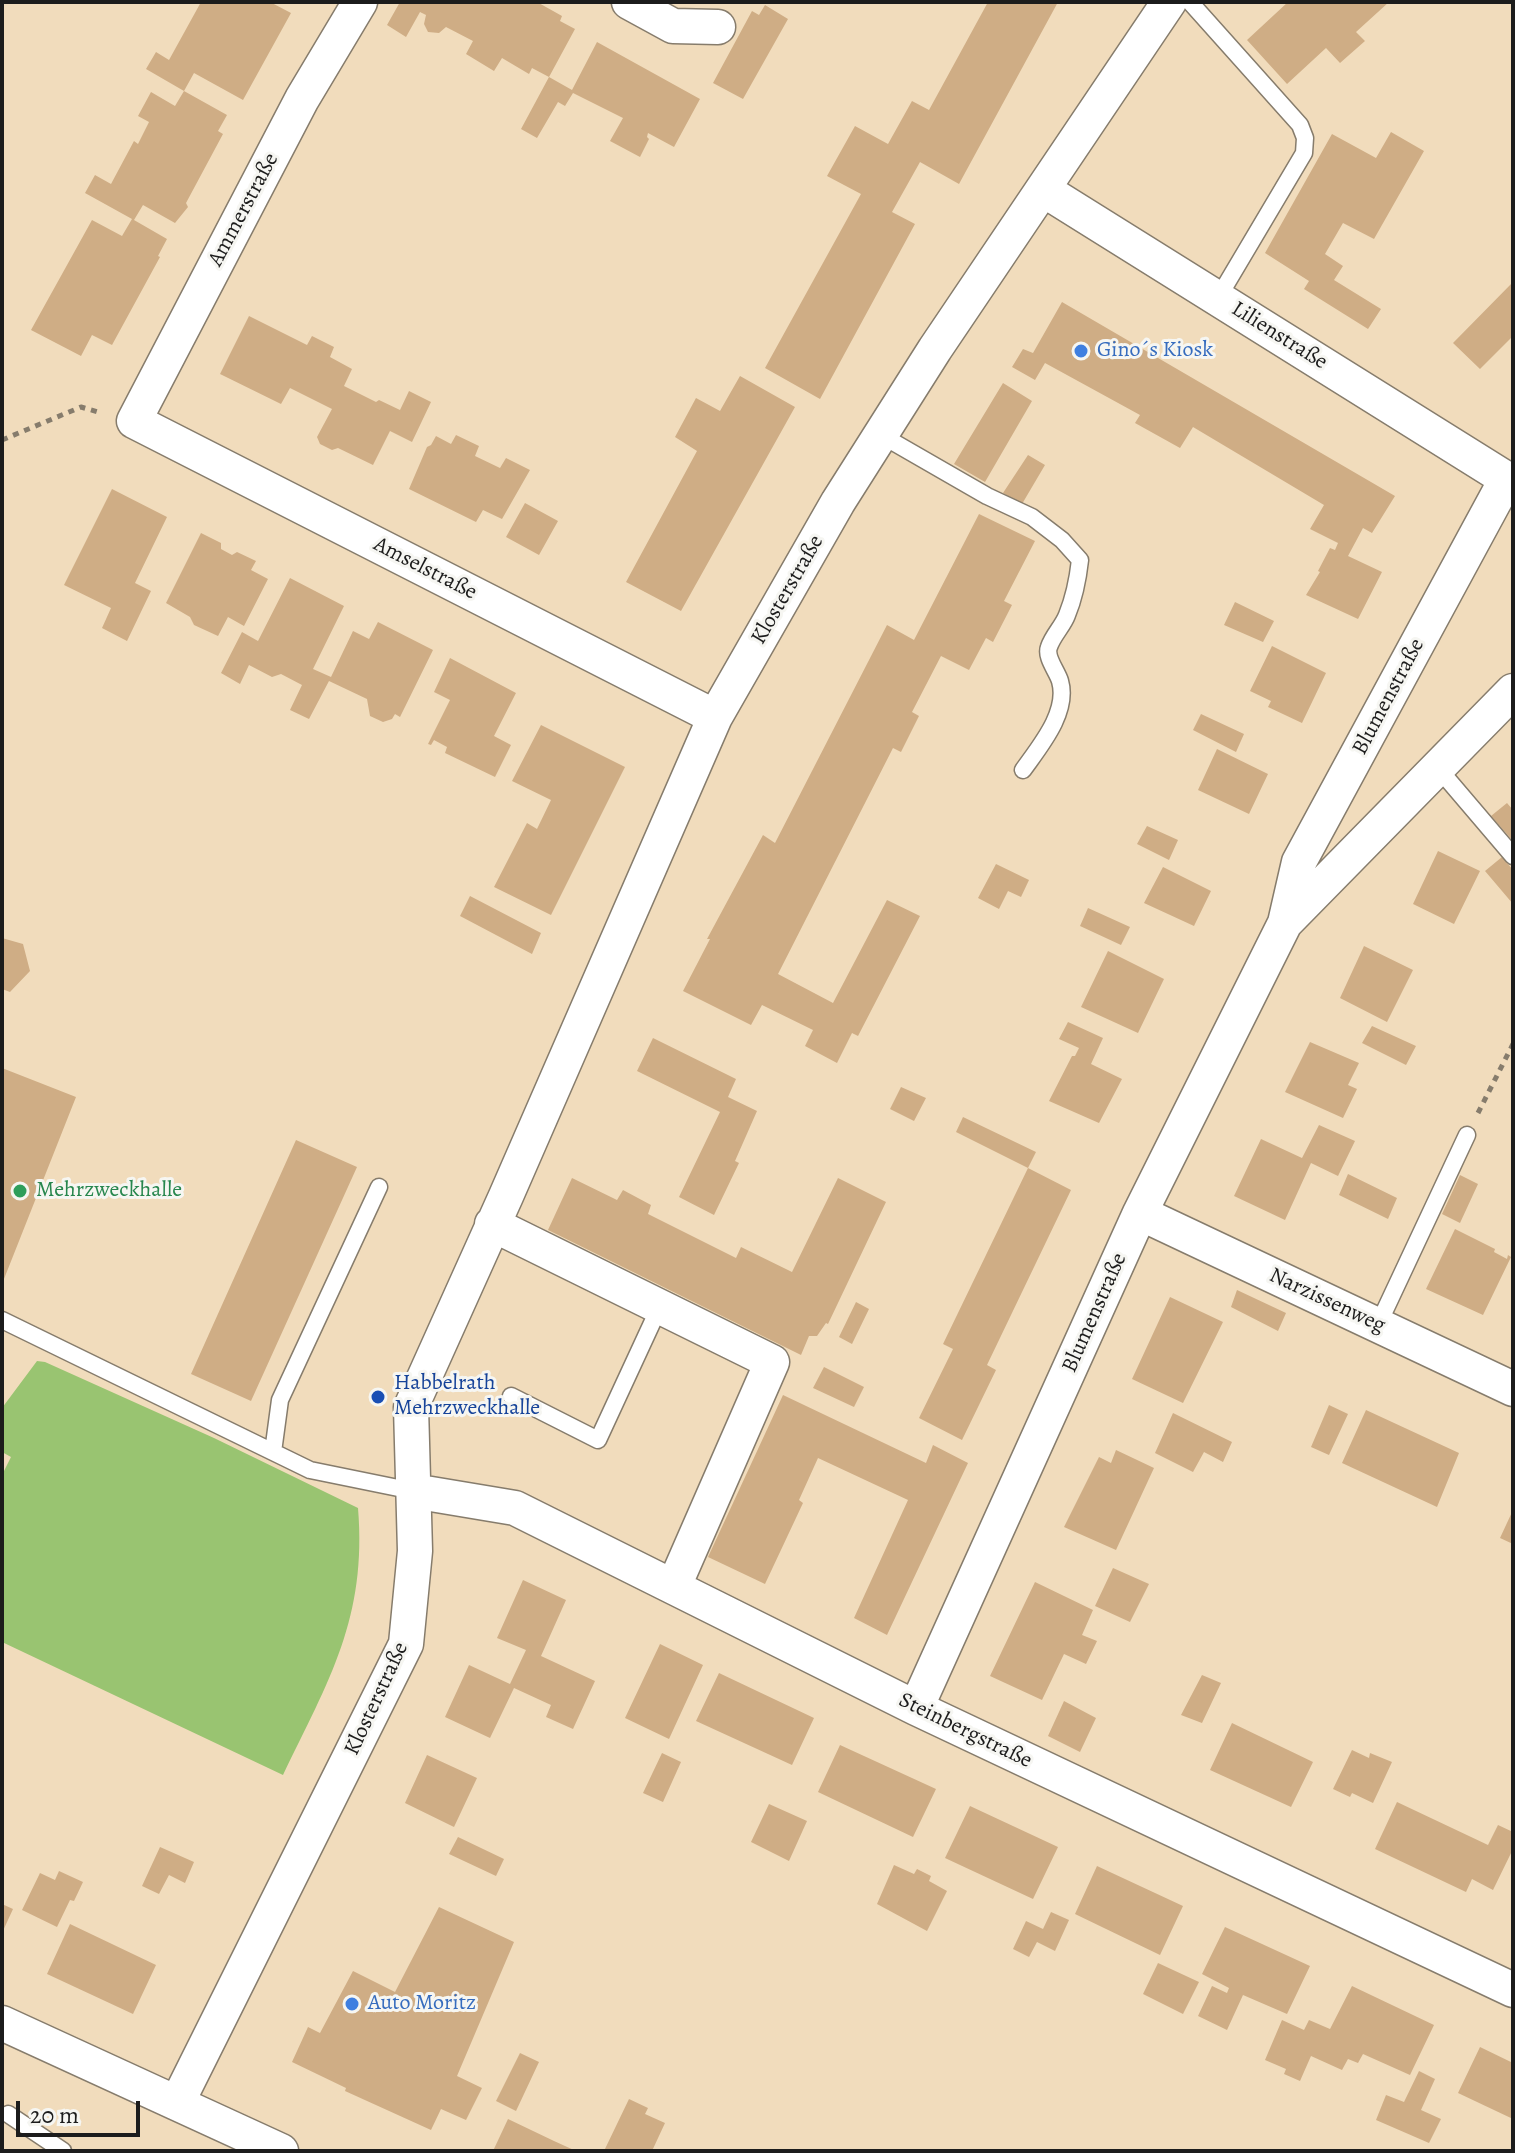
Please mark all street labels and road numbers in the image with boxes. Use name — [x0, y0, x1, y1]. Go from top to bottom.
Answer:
street label: Ammerstraße — [203, 149, 285, 271]
street label: Lilienstraße — [1226, 296, 1332, 376]
street label: Klosterstraße — [746, 531, 830, 649]
street label: Amselstraße — [369, 532, 481, 606]
street label: Blumenstraße — [1347, 634, 1431, 760]
street label: Blumenstraße — [1057, 1249, 1133, 1377]
street label: Narzissenweg — [1265, 1263, 1389, 1339]
street label: Klosterstraße — [339, 1638, 415, 1760]
street label: Steinbergstraße — [894, 1687, 1036, 1775]

